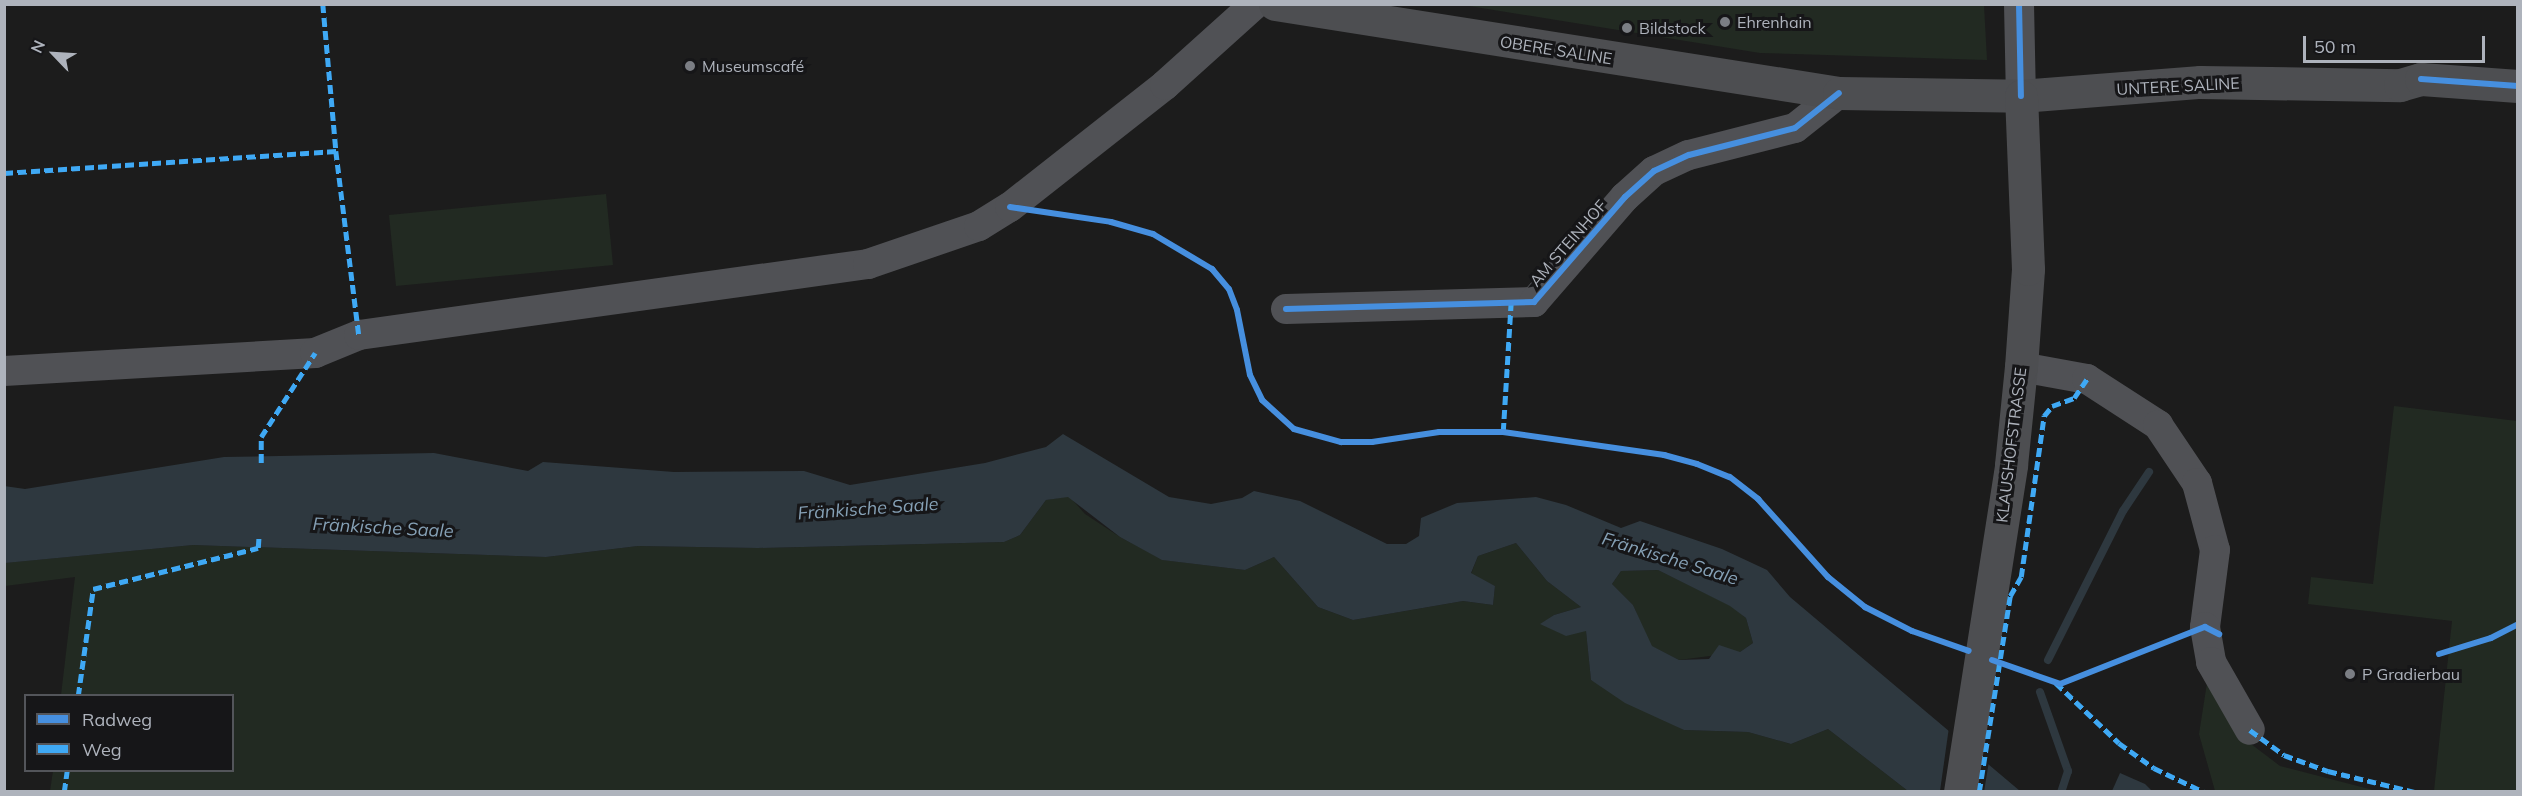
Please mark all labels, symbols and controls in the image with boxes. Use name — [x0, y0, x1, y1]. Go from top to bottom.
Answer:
place label: Ehrenhain — [1737, 12, 1812, 32]
marker: Ehrenhain — [1718, 15, 1732, 29]
place label: Bildstock — [1639, 18, 1706, 38]
marker: Bildstock — [1620, 21, 1634, 35]
north arrow — [24, 24, 84, 84]
scale bar — [2306, 24, 2488, 62]
street label: OBERE SALINE — [1499, 32, 1613, 68]
text: 50 m — [2314, 35, 2356, 58]
text: N — [26, 37, 49, 56]
place label: Museumscafé — [702, 56, 804, 76]
marker: Museumscafé — [683, 59, 697, 73]
street label: UNTERE SALINE — [2116, 73, 2240, 99]
street label: AM STEINHOF — [1525, 196, 1611, 290]
street label: KLAUSHOFSTRASSE — [1992, 366, 2030, 524]
water label: Fränkische Saale — [797, 493, 939, 525]
water label: Fränkische Saale — [312, 514, 454, 542]
water label: Fränkische Saale — [1599, 528, 1741, 590]
place label: P Gradierbau — [2362, 664, 2460, 684]
marker: P Gradierbau — [2343, 667, 2357, 681]
legend — [24, 694, 234, 772]
text: Radweg — [82, 708, 152, 731]
text: Weg — [82, 738, 122, 761]

